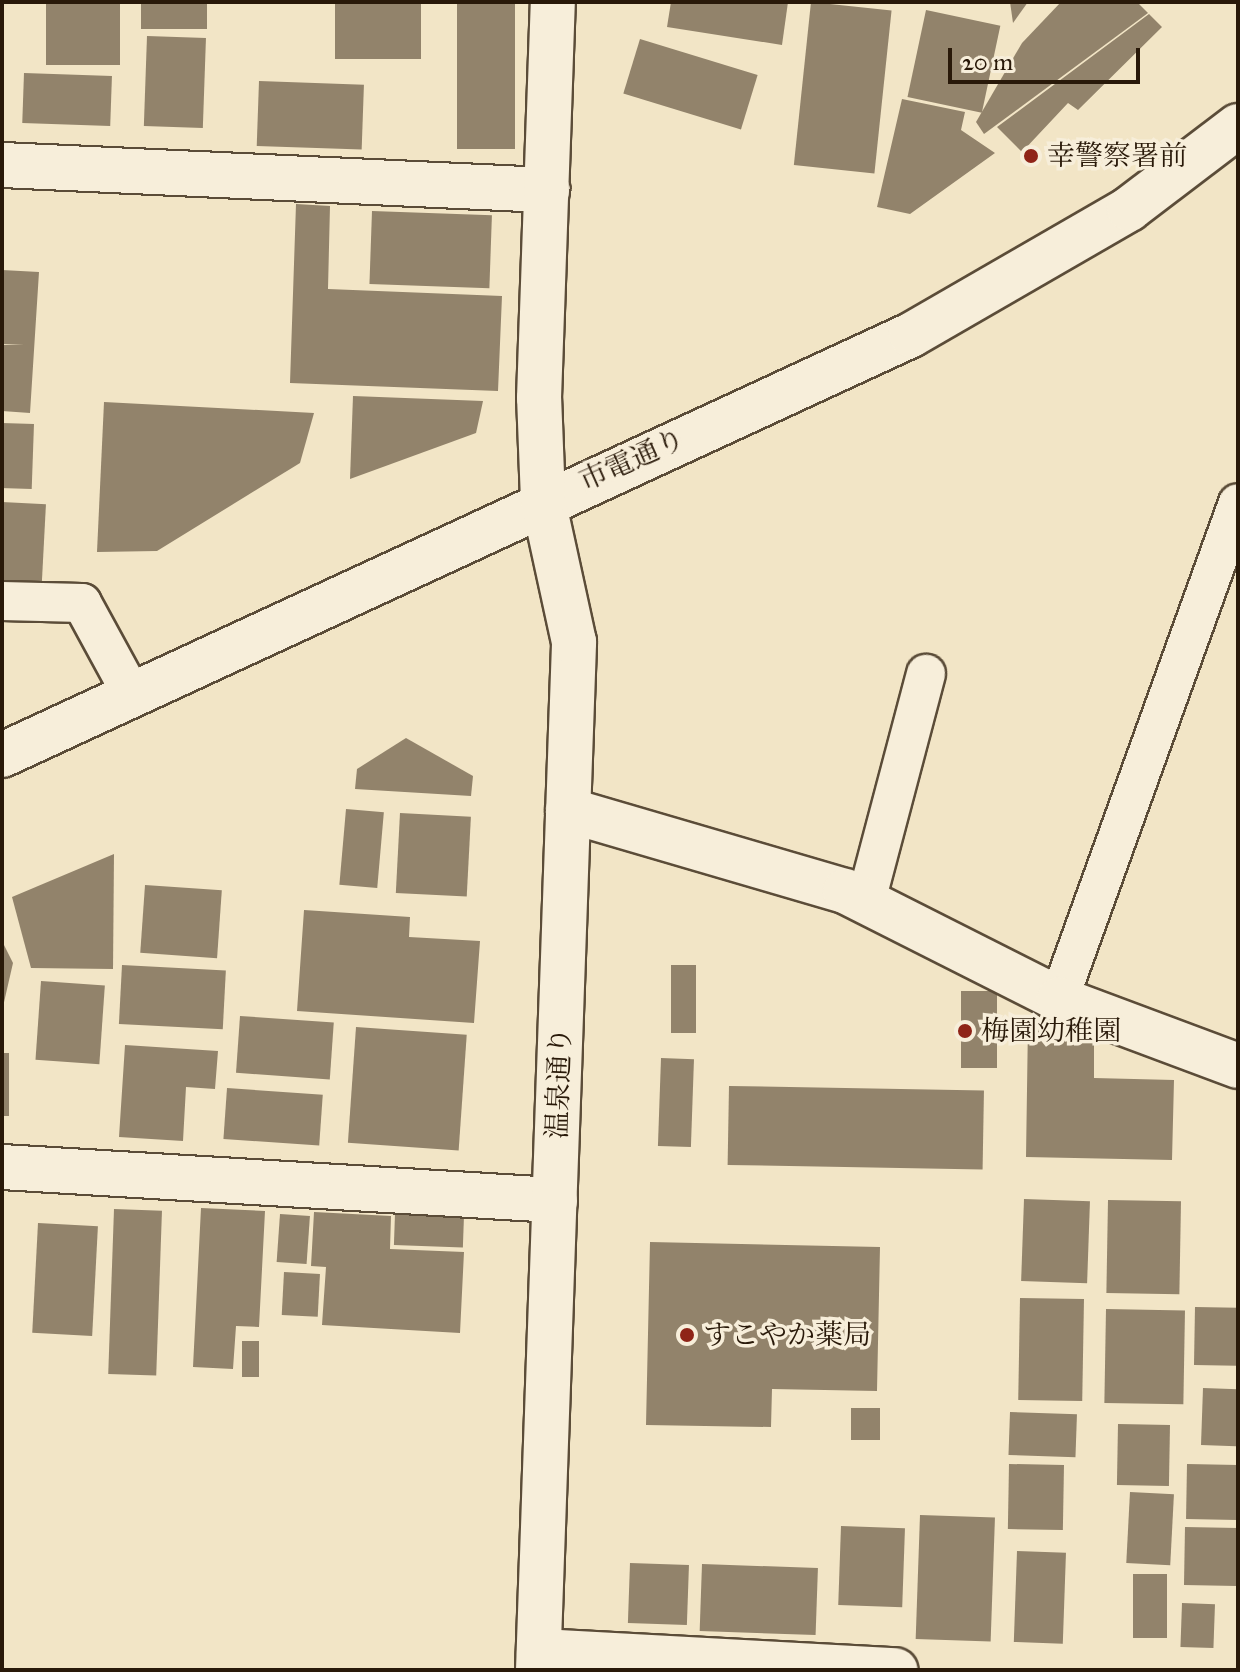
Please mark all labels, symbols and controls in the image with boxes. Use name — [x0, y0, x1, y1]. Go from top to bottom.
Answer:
scale bar — [952, 32, 1144, 82]
text: 20 m — [962, 47, 1013, 77]
place label: 幸警察署前 — [1047, 139, 1187, 173]
marker: 幸警察署前 — [1022, 147, 1040, 165]
street label: 市電通り — [574, 422, 690, 498]
place label: 梅園幼稚園 — [981, 1014, 1121, 1048]
marker: 梅園幼稚園 — [956, 1022, 974, 1040]
street label: 温泉通り — [540, 1026, 578, 1140]
place label: すこやか薬局 — [703, 1318, 871, 1352]
marker: すこやか薬局 — [678, 1326, 696, 1344]

